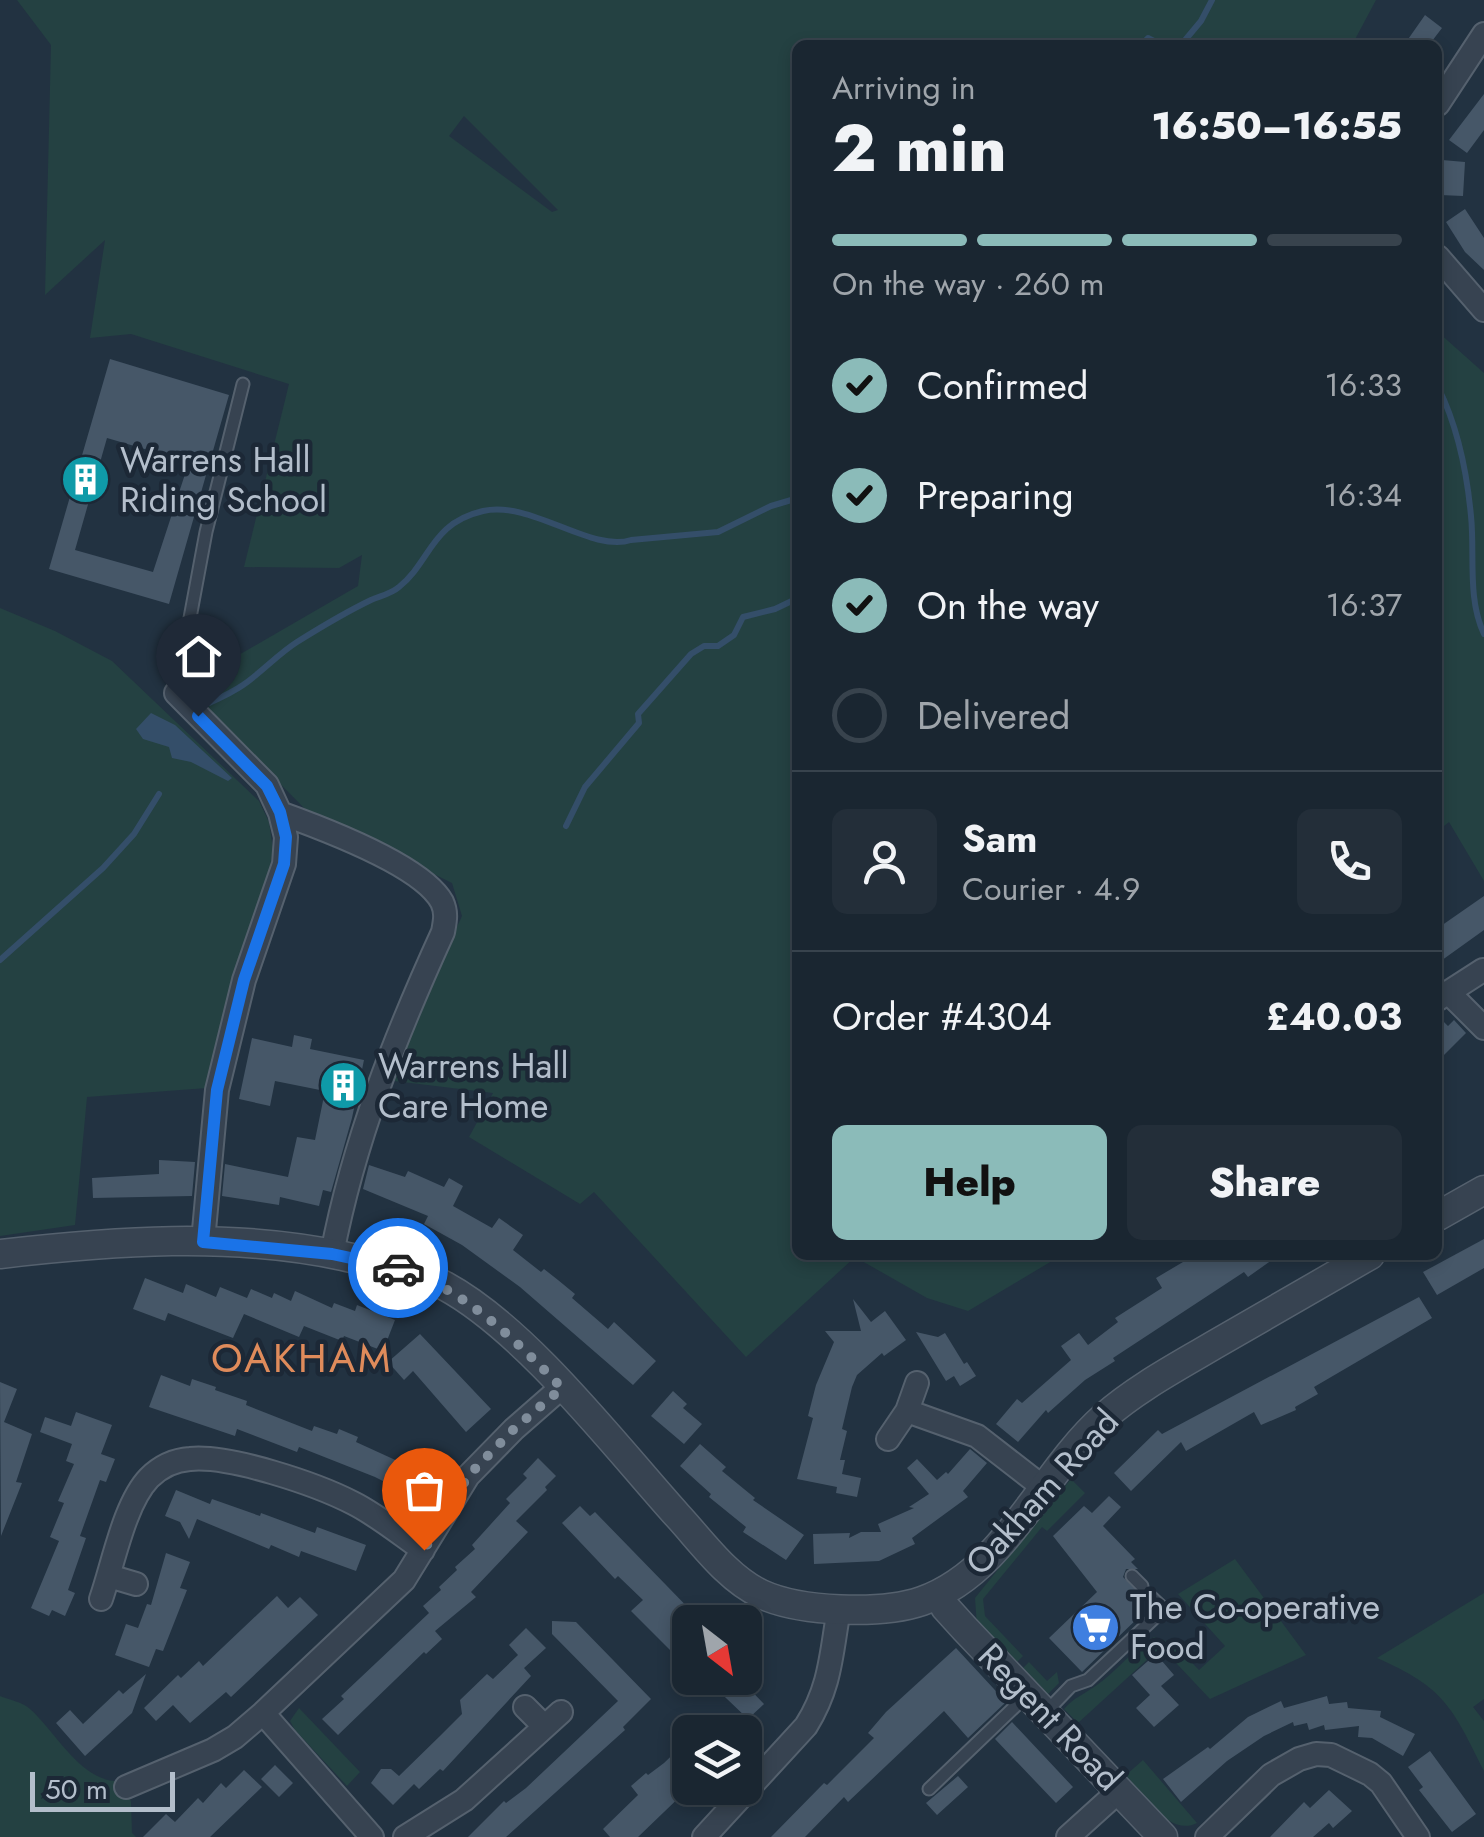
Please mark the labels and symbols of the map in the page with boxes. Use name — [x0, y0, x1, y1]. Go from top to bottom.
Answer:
place label: Warrens Hall Riding School — [120, 435, 327, 525]
building icon: Warrens Hall Riding School — [59, 454, 111, 506]
pin — [156, 614, 241, 717]
place label: Warrens Hall Care Home — [378, 1041, 568, 1131]
building icon: Warrens Hall Care Home — [317, 1060, 369, 1112]
courier — [348, 1218, 448, 1318]
district label: OAKHAM — [211, 1329, 393, 1387]
street label: Oakham Road — [954, 1398, 1130, 1586]
pin — [382, 1448, 467, 1551]
place label: The Co-operative Food — [1130, 1582, 1380, 1672]
supermarket icon: The Co-operative Food — [1069, 1601, 1121, 1653]
north arrow — [672, 1605, 762, 1695]
street label: Regent Road — [967, 1632, 1133, 1802]
scale bar — [30, 1767, 175, 1812]

